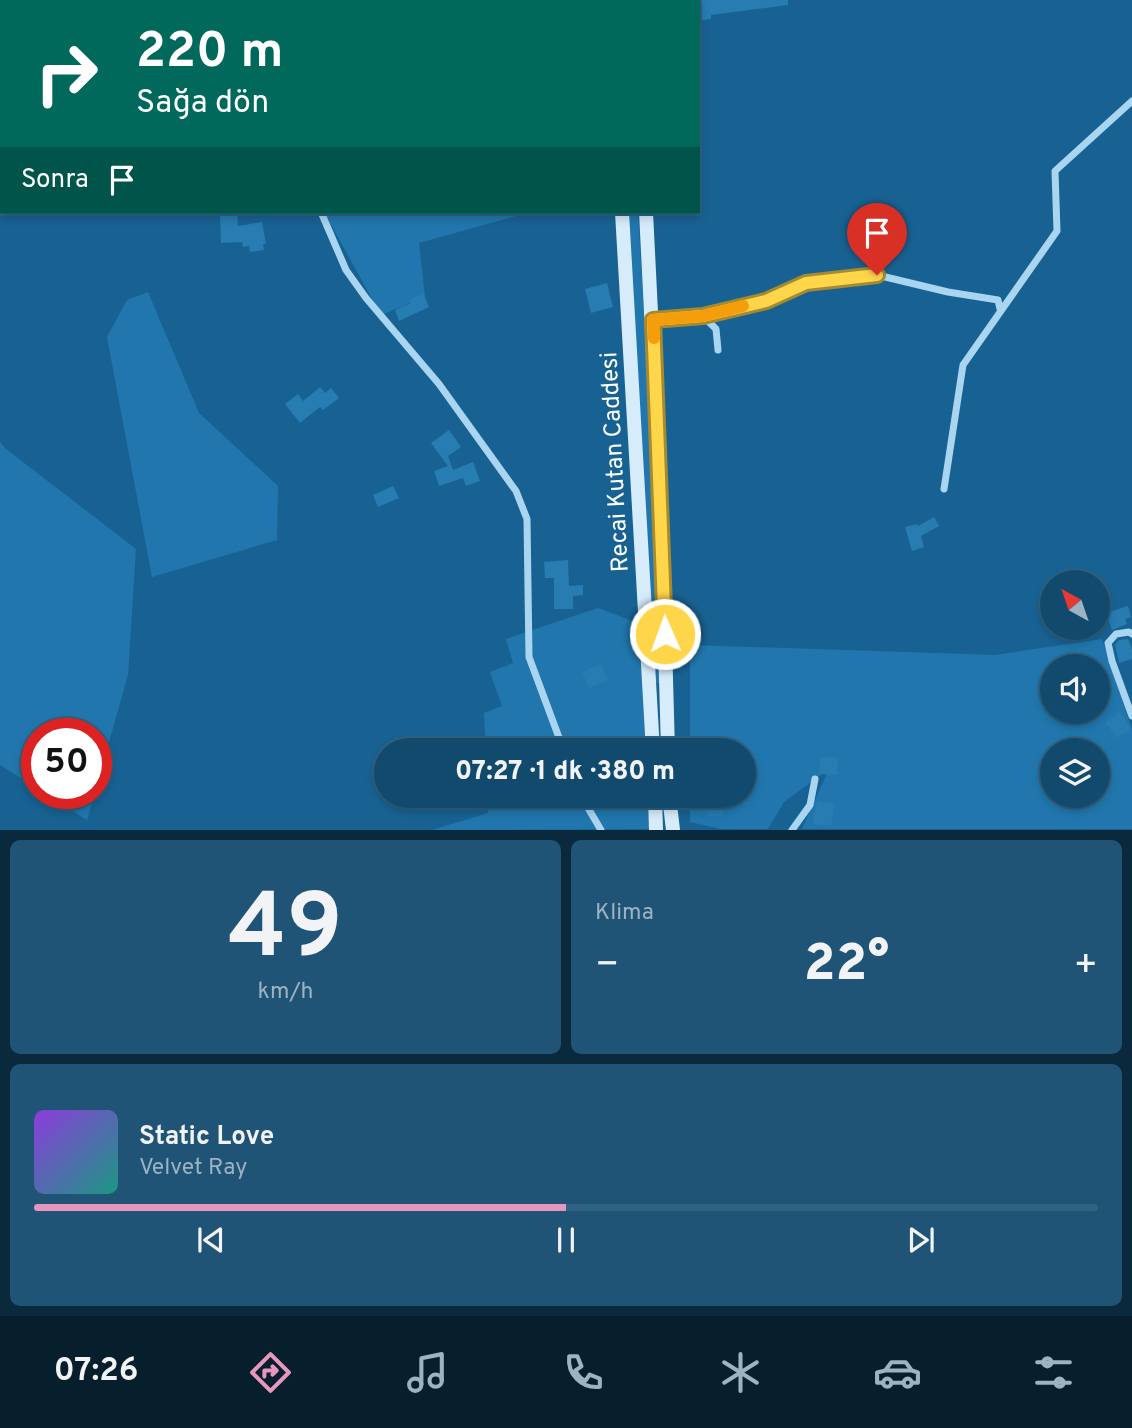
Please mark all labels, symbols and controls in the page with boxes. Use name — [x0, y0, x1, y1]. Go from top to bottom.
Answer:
text: 220 m — [136, 23, 283, 85]
icon: right — [21, 28, 112, 119]
text: Sağa dön — [136, 84, 269, 124]
icon: arrive — [103, 161, 141, 199]
text: Sonra — [21, 164, 89, 197]
pin — [847, 203, 907, 275]
icon: arrive — [858, 214, 896, 252]
street label: Recai Kutan Caddesi — [595, 351, 637, 573]
north arrow — [1040, 570, 1110, 640]
map controls — [1040, 570, 1110, 808]
position arrow — [628, 597, 702, 671]
button: sound — [1040, 654, 1110, 724]
speed limit sign: 50 — [21, 718, 112, 809]
button: layers — [1040, 738, 1110, 808]
text: 07:27 · 1 dk · 380 m — [455, 756, 675, 789]
text: 49 — [228, 875, 343, 990]
text: Klima — [595, 899, 654, 928]
text: 22° — [804, 933, 889, 999]
text: − — [595, 942, 620, 991]
text: + — [1073, 942, 1098, 991]
text: km/h — [258, 978, 313, 1007]
text: Static Love — [139, 1121, 274, 1154]
text: Velvet Ray — [139, 1154, 247, 1183]
icon: previous — [192, 1221, 230, 1259]
icon: pause — [547, 1221, 585, 1259]
icon: next — [902, 1221, 940, 1259]
icon: directions — [246, 1348, 295, 1397]
icon: music — [403, 1348, 452, 1397]
icon: phone — [559, 1348, 608, 1397]
icon: climate — [716, 1348, 765, 1397]
icon: car — [873, 1348, 922, 1397]
icon: filters — [1029, 1348, 1078, 1397]
text: 07:26 — [54, 1352, 138, 1392]

